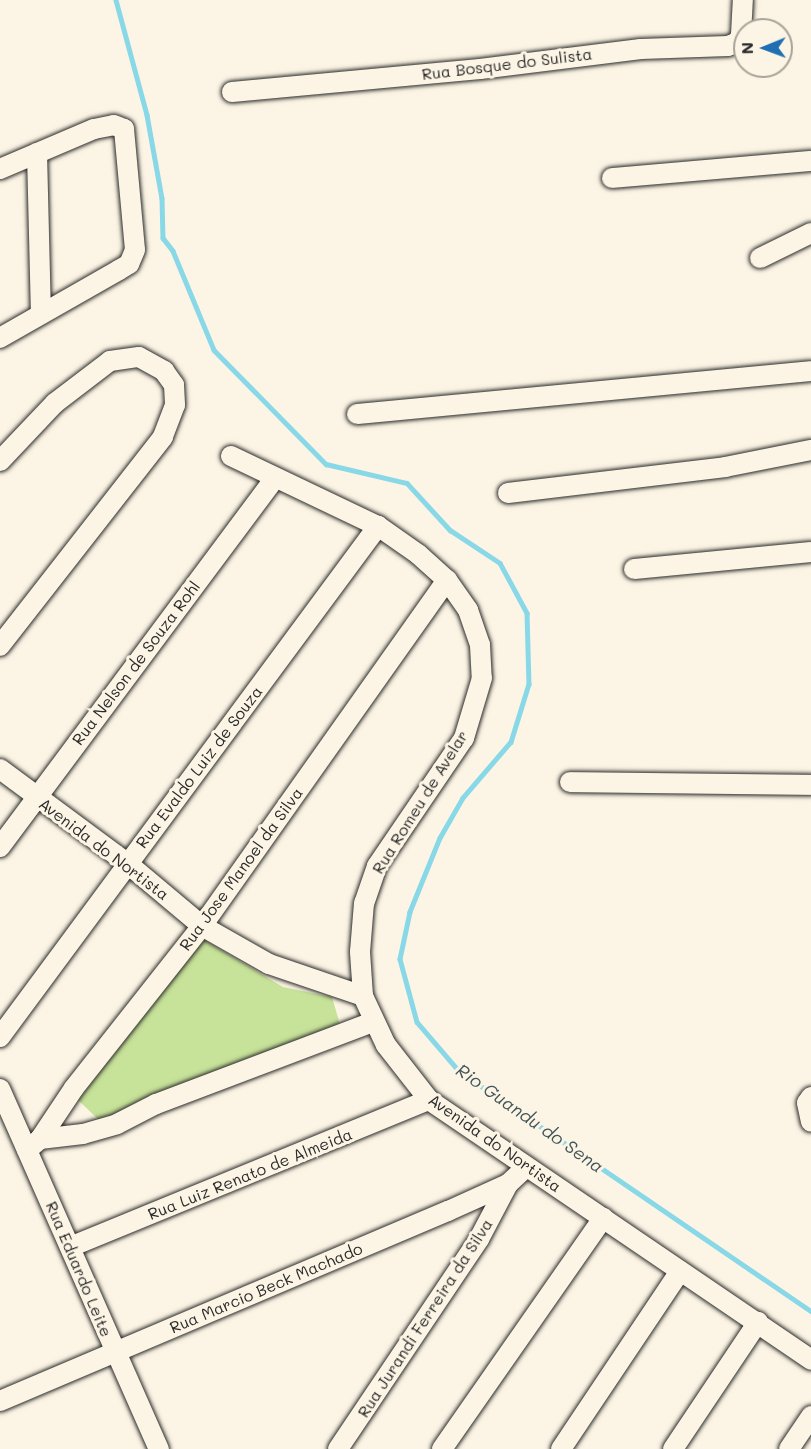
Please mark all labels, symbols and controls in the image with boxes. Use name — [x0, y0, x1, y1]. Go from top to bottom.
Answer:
north arrow — [733, 18, 793, 78]
text: N — [736, 42, 757, 55]
street label: Rua Bosque do Sulista — [421, 44, 593, 84]
street label: Rua Nelson de Souza Rohl — [68, 577, 204, 749]
street label: Rua Evaldo Luiz de Souza — [132, 682, 266, 852]
street label: Rua Romeu de Avelar — [368, 727, 472, 877]
street label: Rua Jose Manoel da Silva — [175, 784, 307, 954]
street label: Avenida do Nortista — [35, 794, 173, 904]
water label: Rio Guandu do Sena — [452, 1059, 608, 1177]
street label: Avenida do Nortista — [425, 1090, 565, 1196]
street label: Rua Luiz Renato de Almeida — [145, 1124, 355, 1224]
street label: Rua Eduardo Leite — [42, 1198, 116, 1340]
street label: Rua Jurandi Ferreira da Silva — [353, 1215, 497, 1421]
street label: Rua Marcio Beck Machado — [167, 1239, 365, 1337]

